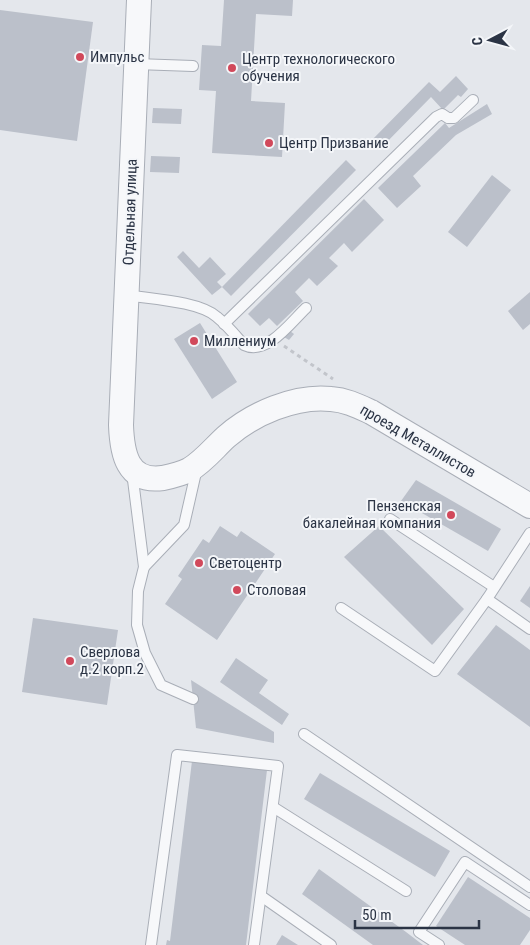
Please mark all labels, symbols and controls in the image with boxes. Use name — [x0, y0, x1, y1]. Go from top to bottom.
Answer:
north arrow — [465, 15, 515, 65]
text: С — [469, 37, 485, 46]
place label: Импульс — [90, 48, 144, 66]
place label: Центр технологического обучения — [242, 50, 395, 85]
marker: Импульс — [74, 51, 86, 63]
marker: Центр технологического обучения — [226, 62, 238, 74]
place label: Центр Призвание — [279, 134, 389, 152]
marker: Центр Призвание — [263, 137, 275, 149]
street label: Отдельная улица — [119, 158, 141, 266]
place label: Миллениум — [204, 332, 277, 350]
marker: Миллениум — [188, 335, 200, 347]
street label: проезд Металлистов — [357, 401, 479, 481]
place label: Пензенская бакалейная компания — [303, 497, 441, 532]
marker: Пензенская бакалейная компания — [445, 509, 457, 521]
place label: Светоцентр — [209, 554, 282, 572]
marker: Светоцентр — [193, 557, 205, 569]
place label: Столовая — [247, 581, 306, 599]
marker: Столовая — [231, 584, 243, 596]
place label: Сверлова д.2 корп.2 — [80, 643, 144, 678]
marker: Сверлова д.2 корп.2 — [64, 655, 76, 667]
scale bar — [355, 898, 479, 930]
text: 50 m — [362, 906, 392, 924]

